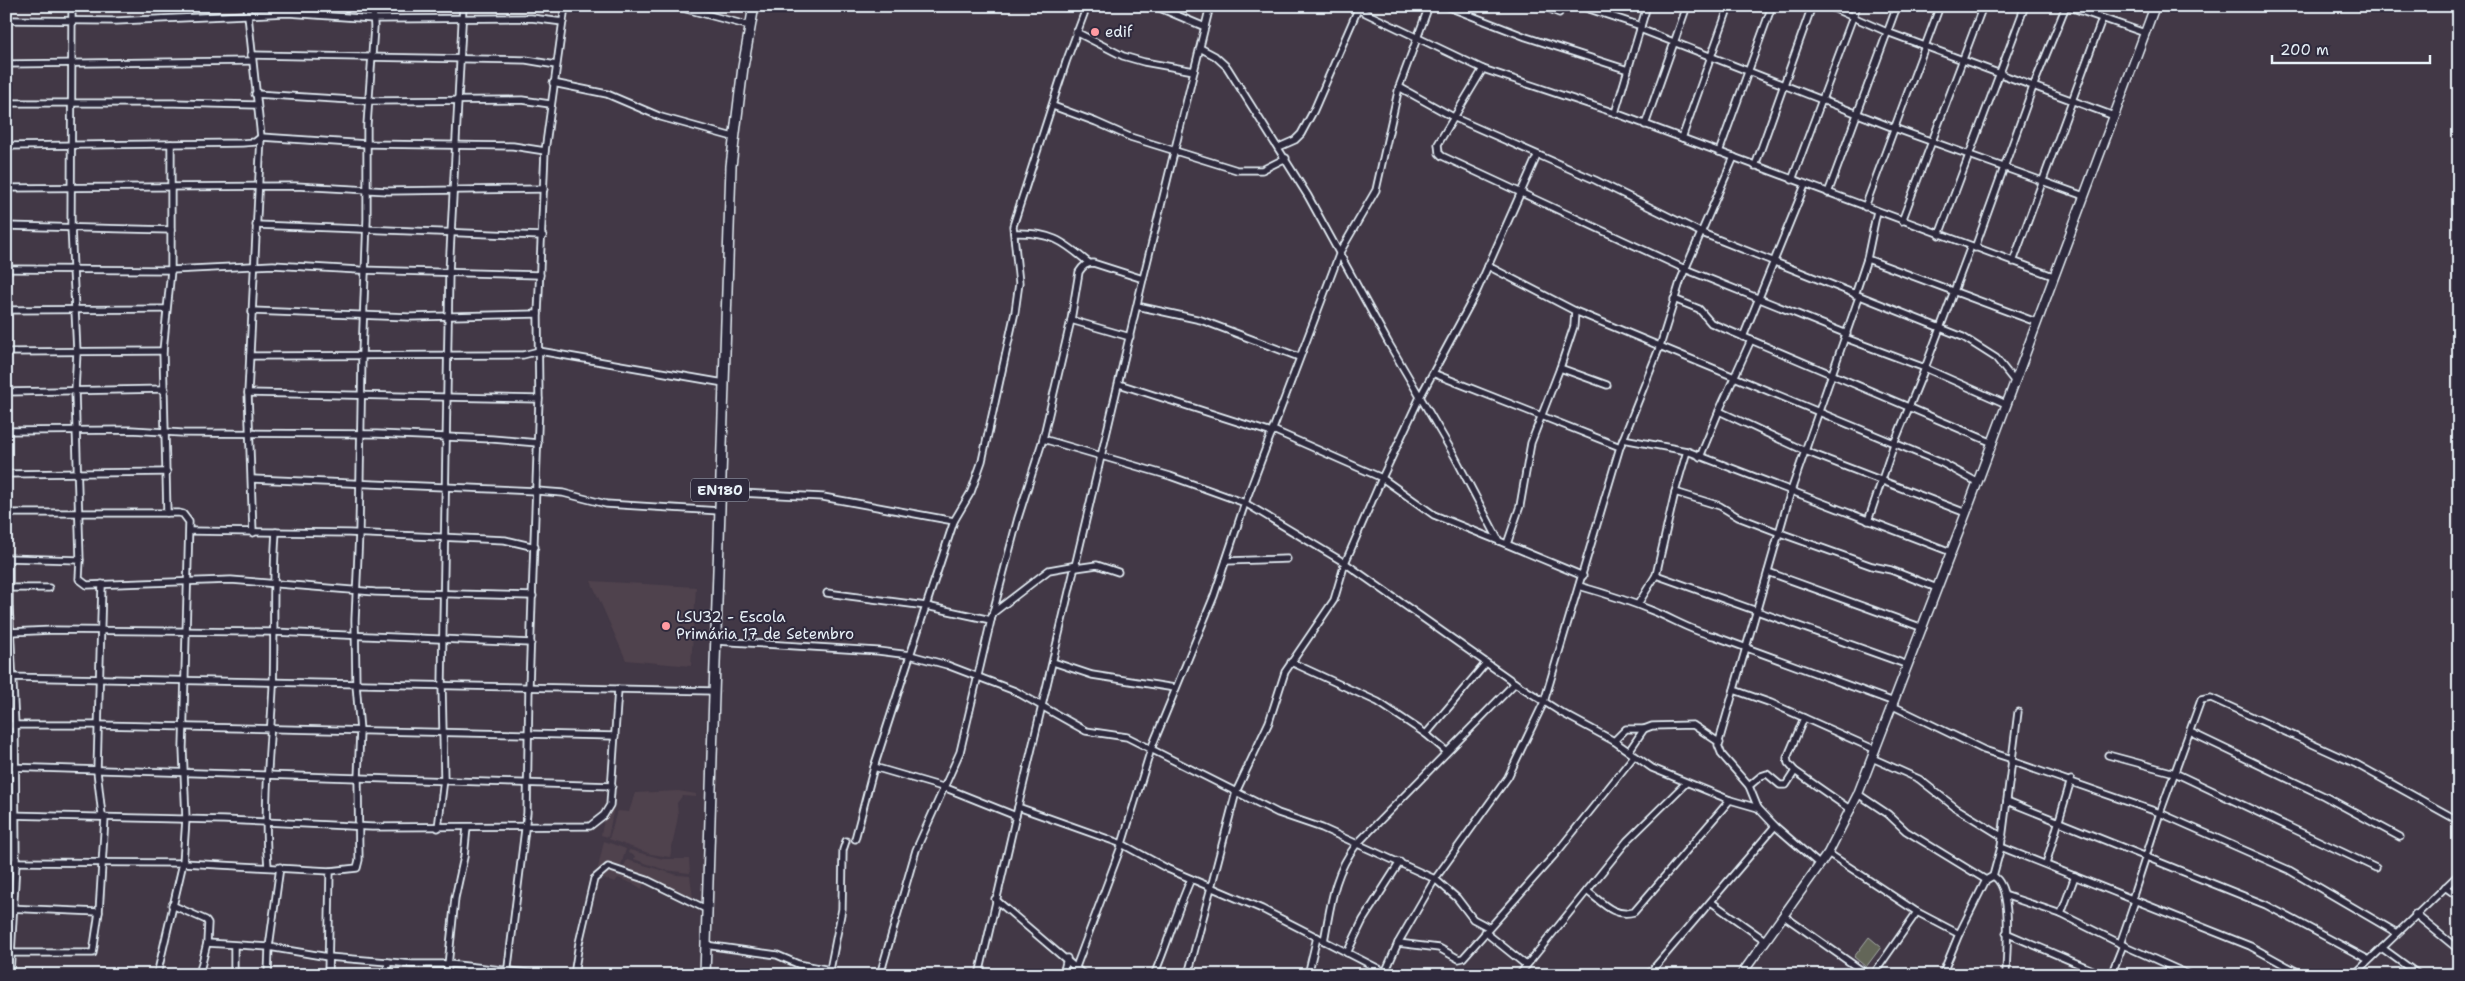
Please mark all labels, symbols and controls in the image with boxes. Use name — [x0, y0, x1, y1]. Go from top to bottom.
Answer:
place label: edif — [1105, 22, 1133, 42]
marker: edif — [1089, 26, 1101, 38]
scale bar — [2272, 32, 2430, 64]
text: 200 m — [2280, 40, 2329, 60]
road number: EN180 — [691, 478, 749, 502]
place label: LSU32 - Escola Primária 17 de Setembro — [676, 607, 854, 644]
marker: LSU32 - Escola Primária 17 de Setembro — [660, 620, 672, 632]

